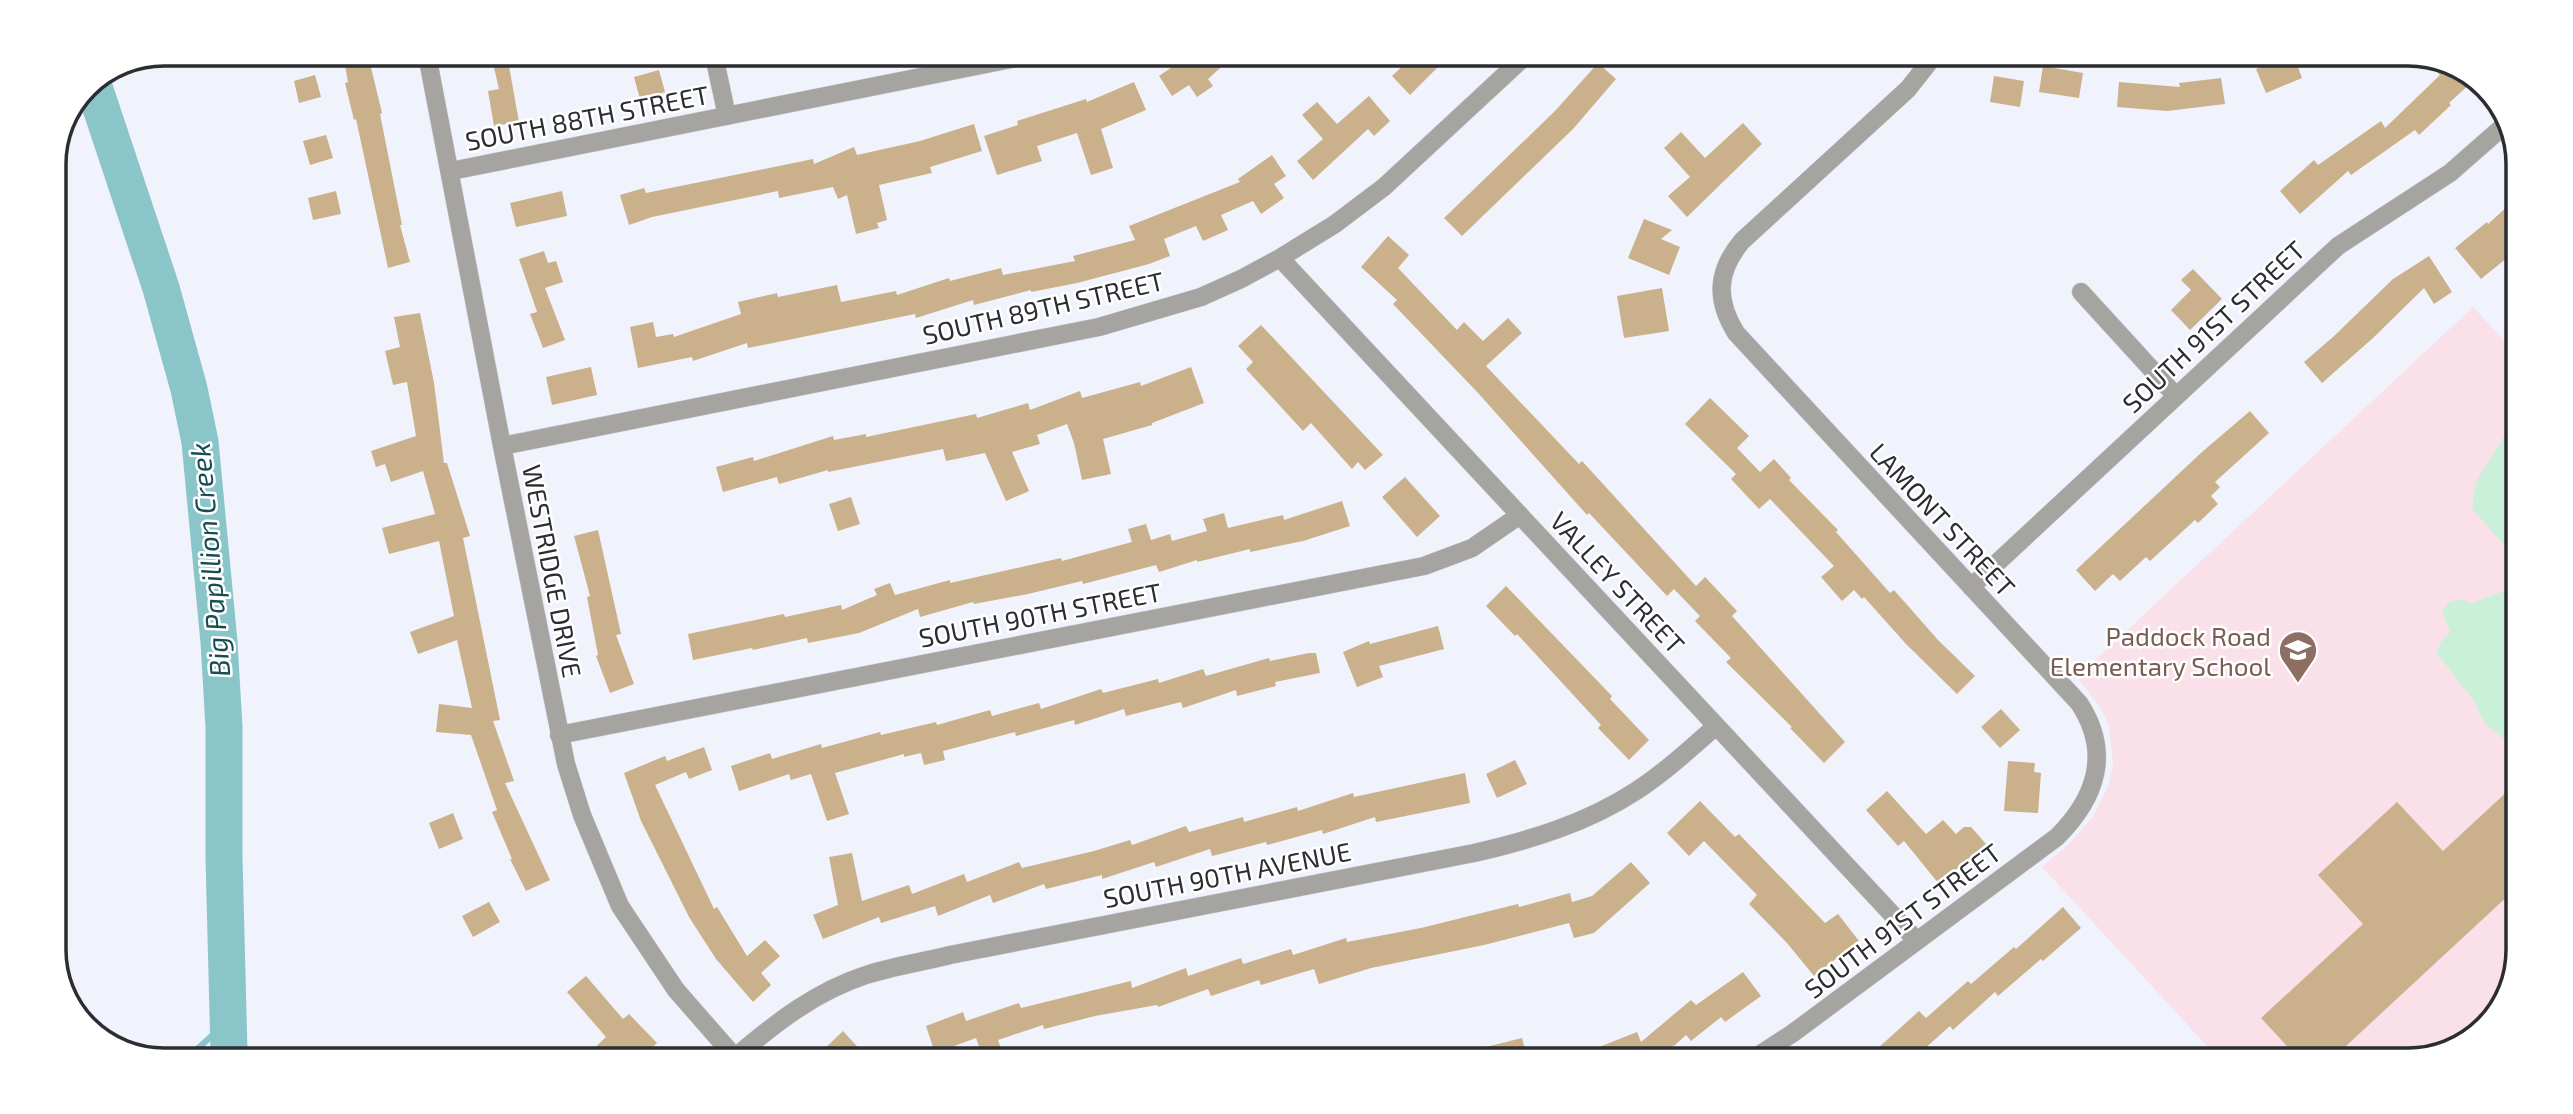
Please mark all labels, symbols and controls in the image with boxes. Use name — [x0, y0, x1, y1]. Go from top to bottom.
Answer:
street label: SOUTH 88TH STREET — [463, 78, 711, 156]
street label: SOUTH 91ST STREET — [2116, 234, 2310, 418]
street label: SOUTH 89TH STREET — [919, 264, 1167, 350]
street label: LAMONT STREET — [1864, 436, 2022, 602]
water label: Big Papillion Creek — [182, 442, 236, 678]
street label: WESTRIDGE DRIVE — [517, 462, 589, 680]
street label: VALLEY STREET — [1545, 505, 1691, 659]
street label: SOUTH 90TH STREET — [916, 575, 1164, 653]
place label: Paddock Road Elementary School — [2050, 620, 2271, 681]
school or university icon: Paddock Road Elementary School — [2277, 629, 2319, 684]
street label: SOUTH 90TH AVENUE — [1101, 835, 1353, 913]
street label: SOUTH 91ST STREET — [1798, 836, 2006, 1004]

